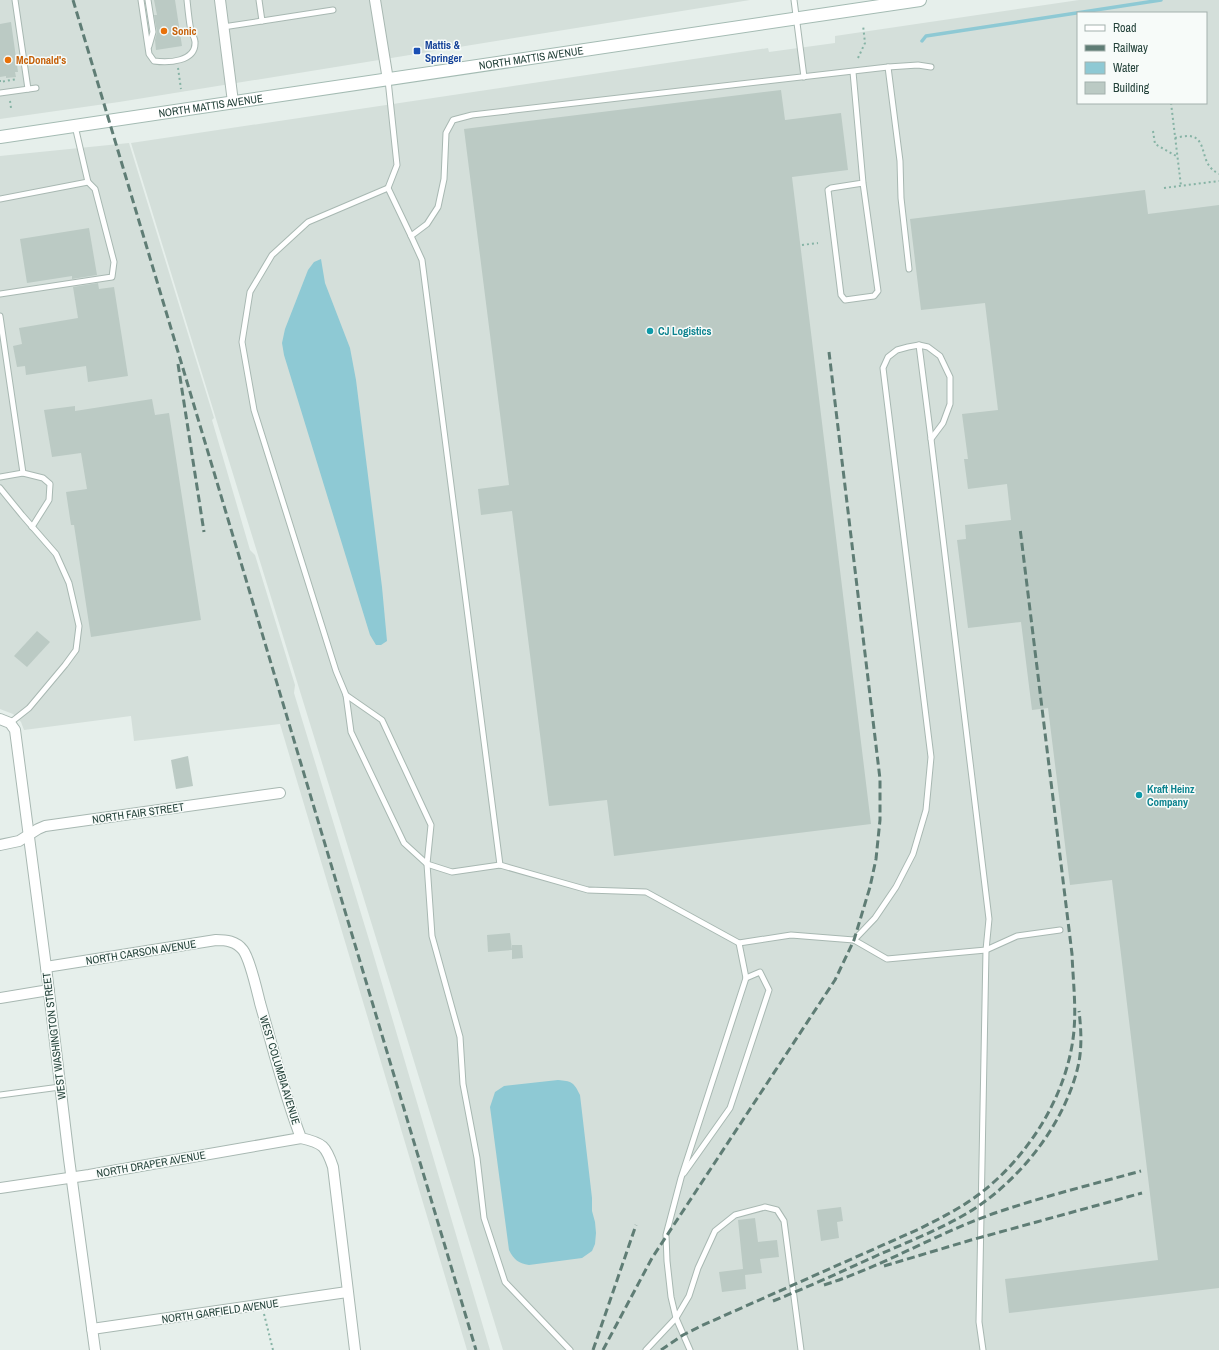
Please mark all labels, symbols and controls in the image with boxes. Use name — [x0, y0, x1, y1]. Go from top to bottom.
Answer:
legend — [1077, 12, 1207, 104]
text: Road — [1113, 20, 1137, 36]
place label: Sonic — [172, 24, 197, 38]
marker: Sonic — [159, 26, 169, 36]
place label: Mattis & Springer — [425, 38, 463, 65]
text: Railway — [1113, 40, 1148, 56]
street label: NORTH MATTIS AVENUE — [478, 43, 584, 73]
marker: Mattis & Springer — [412, 46, 422, 56]
place label: McDonald's — [16, 53, 66, 67]
marker: McDonald's — [3, 55, 13, 65]
text: Water — [1113, 60, 1140, 76]
text: Building — [1113, 80, 1150, 96]
street label: NORTH MATTIS AVENUE — [158, 91, 264, 120]
place label: CJ Logistics — [658, 324, 712, 338]
marker: CJ Logistics — [645, 326, 655, 336]
place label: Kraft Heinz Company — [1147, 782, 1195, 809]
marker: Kraft Heinz Company — [1134, 790, 1144, 800]
street label: NORTH FAIR STREET — [91, 800, 185, 826]
street label: NORTH CARSON AVENUE — [85, 936, 197, 968]
street label: WEST WASHINGTON STREET — [39, 971, 69, 1100]
street label: WEST COLUMBIA AVENUE — [257, 1014, 303, 1126]
street label: NORTH DRAPER AVENUE — [95, 1148, 207, 1180]
street label: NORTH GARFIELD AVENUE — [161, 1296, 279, 1326]

